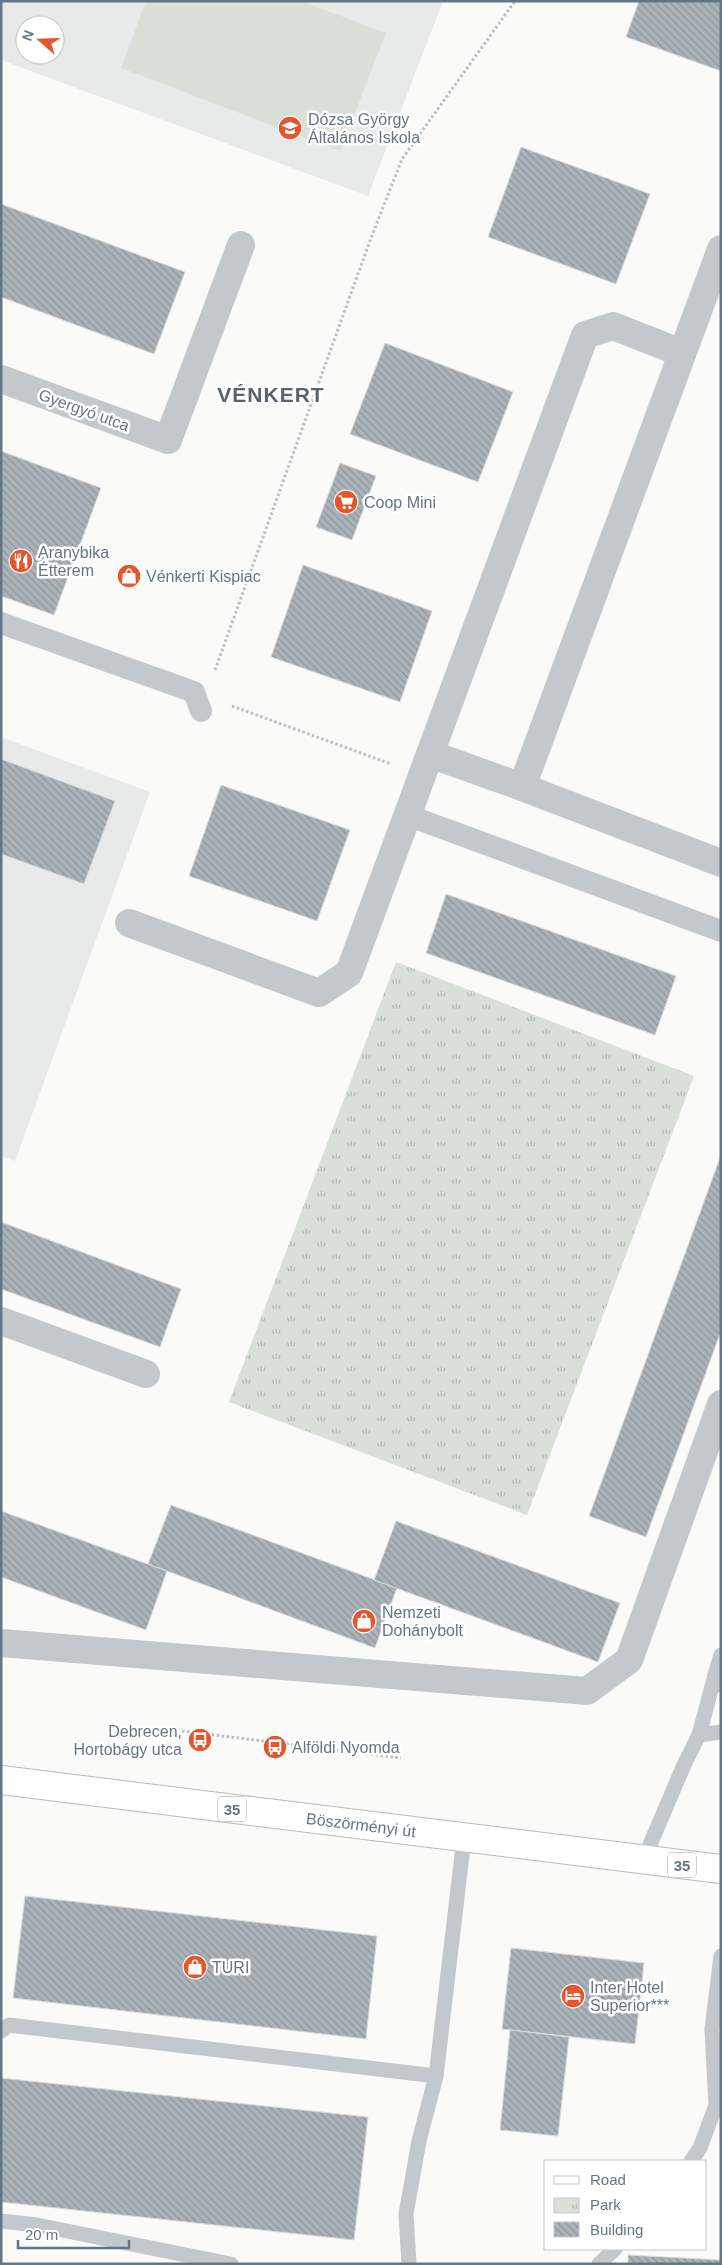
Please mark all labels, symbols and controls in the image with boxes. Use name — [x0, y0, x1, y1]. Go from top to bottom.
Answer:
north arrow — [15, 15, 65, 65]
text: N — [19, 28, 37, 43]
place label: Dózsa György Általános Iskola — [308, 111, 420, 146]
school or university icon: Dózsa György Általános Iskola — [277, 115, 303, 141]
district label: VÉNKERT — [217, 383, 325, 406]
street label: Gyergyó utca — [36, 386, 132, 434]
supermarket icon: Coop Mini — [333, 489, 359, 515]
place label: Coop Mini — [364, 494, 436, 511]
place label: Aranybika Étterem — [38, 544, 109, 579]
restaurant icon: Aranybika Étterem — [8, 548, 34, 574]
shop icon: Vénkerti Kispiac — [116, 563, 142, 589]
place label: Vénkerti Kispiac — [146, 568, 261, 585]
place label: Nemzeti Dohánybolt — [382, 1604, 464, 1639]
shop icon: Nemzeti Dohánybolt — [351, 1608, 377, 1634]
place label: Debrecen, Hortobágy utca — [73, 1723, 182, 1758]
bus stop icon: Debrecen, Hortobágy utca — [187, 1727, 213, 1753]
bus stop icon: Alföldi Nyomda — [262, 1734, 288, 1760]
place label: Alföldi Nyomda — [292, 1739, 400, 1756]
road number: 35 — [218, 1796, 246, 1822]
street label: Böszörményi út — [305, 1810, 417, 1840]
road number: 35 — [668, 1852, 696, 1878]
shop icon: TURI — [182, 1954, 208, 1980]
place label: TURI — [212, 1959, 249, 1976]
place label: Inter Hotel Superior*** — [590, 1979, 669, 2014]
hotel icon: Inter Hotel Superior*** — [560, 1983, 586, 2009]
legend — [544, 2160, 707, 2250]
text: Road — [590, 2171, 626, 2188]
text: Park — [590, 2196, 621, 2213]
scale bar — [18, 2218, 129, 2250]
text: Building — [590, 2221, 643, 2238]
text: 20 m — [25, 2226, 58, 2243]

